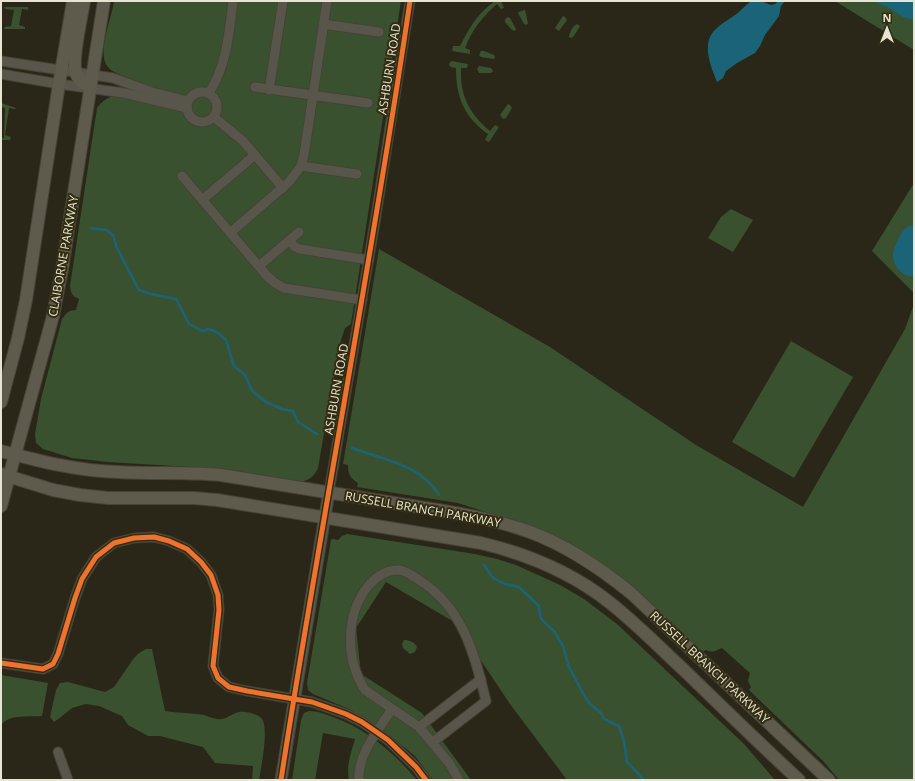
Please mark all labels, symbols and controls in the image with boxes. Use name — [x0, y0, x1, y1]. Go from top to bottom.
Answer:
north arrow — [867, 8, 907, 48]
text: N — [883, 10, 891, 25]
street label: ASHBURN ROAD — [373, 22, 405, 116]
street label: CLAIBORNE PARKWAY — [44, 194, 82, 318]
street label: ASHBURN ROAD — [320, 342, 352, 436]
street label: RUSSELL BRANCH PARKWAY — [344, 487, 502, 531]
street label: RUSSELL BRANCH PARKWAY — [646, 607, 774, 727]

